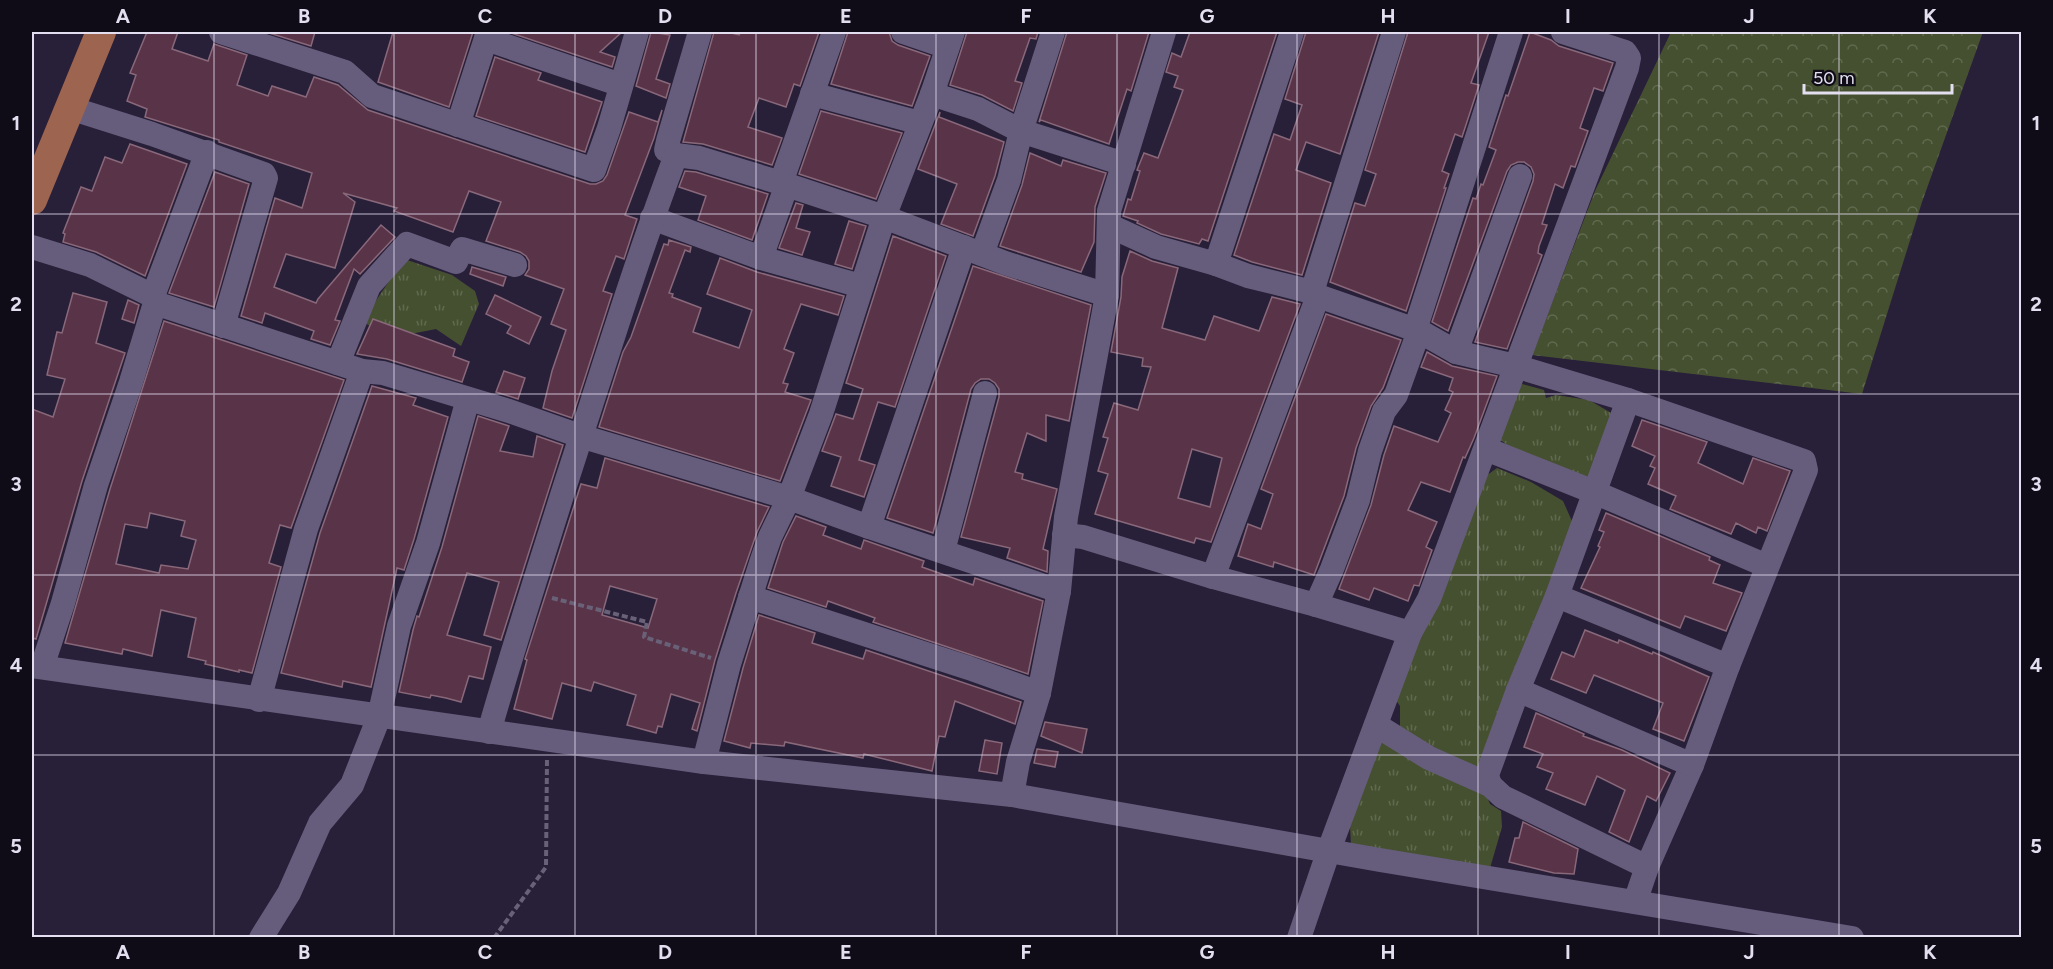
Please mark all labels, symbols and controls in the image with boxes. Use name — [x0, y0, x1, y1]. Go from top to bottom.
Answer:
text: A — [116, 4, 131, 28]
text: B — [298, 4, 310, 28]
text: C — [478, 4, 492, 28]
text: D — [658, 4, 672, 28]
text: E — [840, 4, 852, 28]
text: F — [1020, 4, 1032, 28]
text: G — [1200, 4, 1215, 28]
text: H — [1381, 4, 1396, 28]
text: I — [1565, 4, 1571, 28]
text: J — [1743, 4, 1755, 28]
text: K — [1923, 4, 1937, 28]
scale bar — [1804, 57, 1952, 95]
text: 50 m — [1813, 67, 1855, 89]
text: 1 — [12, 111, 20, 135]
text: 1 — [2032, 111, 2040, 135]
text: 2 — [10, 292, 22, 316]
text: 2 — [2030, 292, 2042, 316]
text: 3 — [10, 472, 22, 496]
text: 3 — [2030, 472, 2042, 496]
text: 4 — [10, 653, 23, 677]
text: 4 — [2030, 653, 2043, 677]
text: 5 — [10, 834, 22, 858]
text: 5 — [2030, 834, 2042, 858]
text: A — [116, 940, 131, 964]
text: B — [298, 940, 310, 964]
text: C — [478, 940, 492, 964]
text: D — [658, 940, 672, 964]
text: E — [840, 940, 852, 964]
text: F — [1020, 940, 1032, 964]
text: G — [1200, 940, 1215, 964]
text: H — [1381, 940, 1396, 964]
text: I — [1565, 940, 1571, 964]
text: J — [1743, 940, 1755, 964]
text: K — [1923, 940, 1937, 964]

